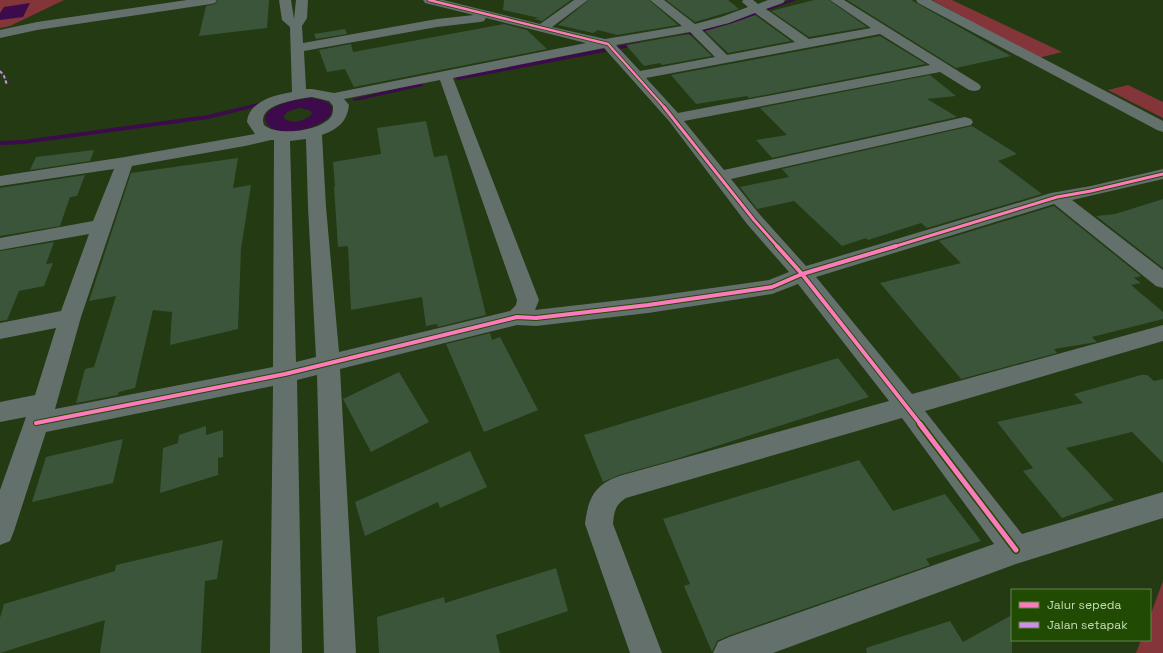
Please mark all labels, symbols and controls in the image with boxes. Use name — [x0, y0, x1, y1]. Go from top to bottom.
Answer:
legend — [1011, 589, 1151, 641]
text: Jalur sepeda — [1047, 597, 1122, 613]
text: Jalan setapak — [1047, 617, 1128, 633]

